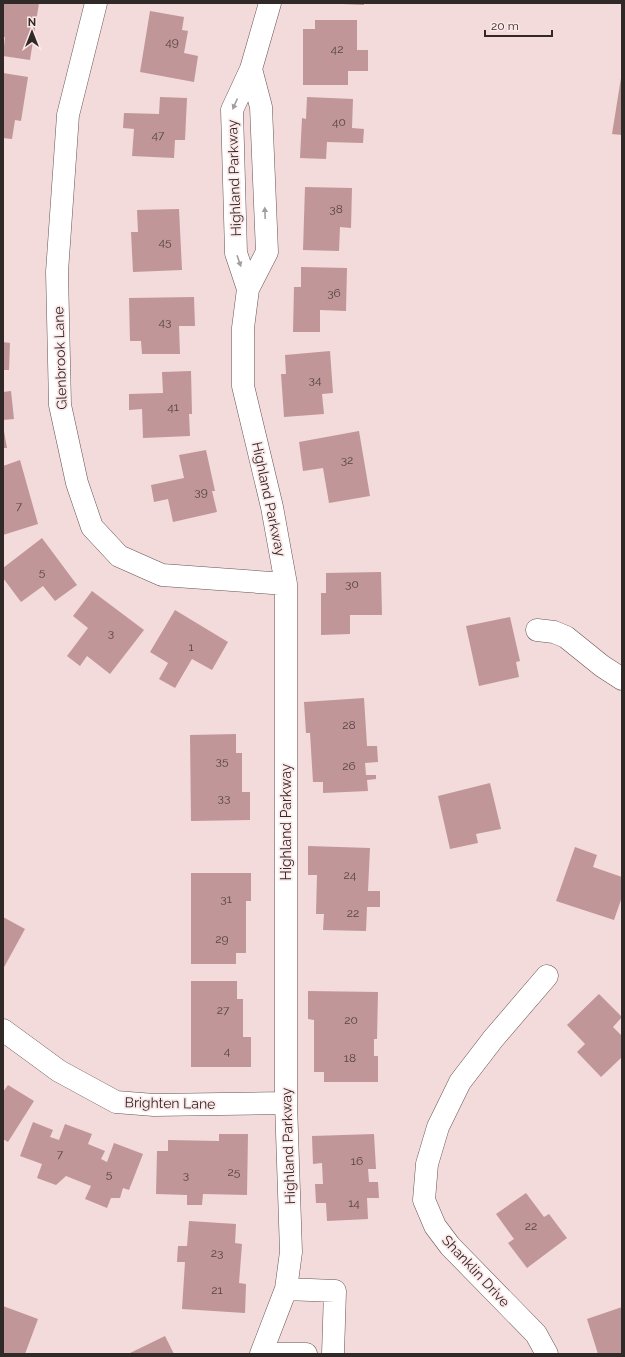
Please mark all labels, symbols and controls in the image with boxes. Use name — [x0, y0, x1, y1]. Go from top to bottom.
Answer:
north arrow — [12, 12, 52, 52]
scale bar — [485, 12, 552, 38]
text: N — [28, 16, 36, 29]
text: 20 m — [491, 19, 519, 33]
house number: 49 — [165, 35, 179, 49]
house number: 42 — [331, 42, 343, 56]
one-way arrow — [232, 99, 238, 110]
house number: 40 — [332, 115, 346, 129]
street label: Highland Parkway — [224, 119, 244, 237]
house number: 47 — [152, 128, 165, 142]
house number: 38 — [329, 202, 343, 216]
one-way arrow — [262, 206, 268, 219]
house number: 45 — [158, 235, 172, 249]
one-way arrow — [236, 256, 242, 268]
house number: 36 — [327, 286, 341, 300]
street label: Glenbrook Lane — [50, 306, 70, 410]
house number: 43 — [159, 315, 171, 329]
house number: 34 — [309, 373, 322, 387]
house number: 41 — [167, 400, 179, 414]
street label: Highland Parkway — [249, 440, 289, 558]
house number: 32 — [341, 453, 353, 467]
house number: 39 — [194, 485, 208, 499]
house number: 7 — [16, 499, 23, 513]
house number: 5 — [39, 565, 46, 579]
house number: 30 — [345, 577, 359, 591]
house number: 3 — [108, 626, 114, 640]
house number: 1 — [188, 640, 194, 654]
house number: 28 — [342, 718, 356, 732]
house number: 35 — [216, 754, 229, 768]
house number: 26 — [342, 759, 356, 773]
street label: Highland Parkway — [278, 763, 294, 880]
house number: 33 — [218, 791, 230, 805]
house number: 24 — [344, 868, 357, 882]
house number: 31 — [220, 892, 232, 906]
house number: 22 — [347, 906, 359, 920]
house number: 29 — [215, 932, 229, 946]
house number: 27 — [217, 1003, 230, 1017]
house number: 20 — [344, 1013, 358, 1027]
house number: 4 — [224, 1044, 231, 1058]
house number: 18 — [344, 1051, 356, 1065]
street label: Highland Parkway — [278, 1087, 298, 1205]
street label: Brighten Lane — [125, 1094, 215, 1112]
house number: 7 — [57, 1147, 64, 1161]
house number: 16 — [351, 1154, 363, 1168]
house number: 25 — [228, 1165, 241, 1179]
house number: 5 — [106, 1167, 113, 1181]
house number: 3 — [183, 1168, 189, 1182]
house number: 14 — [348, 1196, 360, 1210]
house number: 22 — [525, 1219, 537, 1233]
street label: Shanklin Drive — [439, 1232, 513, 1310]
house number: 23 — [211, 1246, 223, 1260]
house number: 21 — [211, 1283, 223, 1297]

